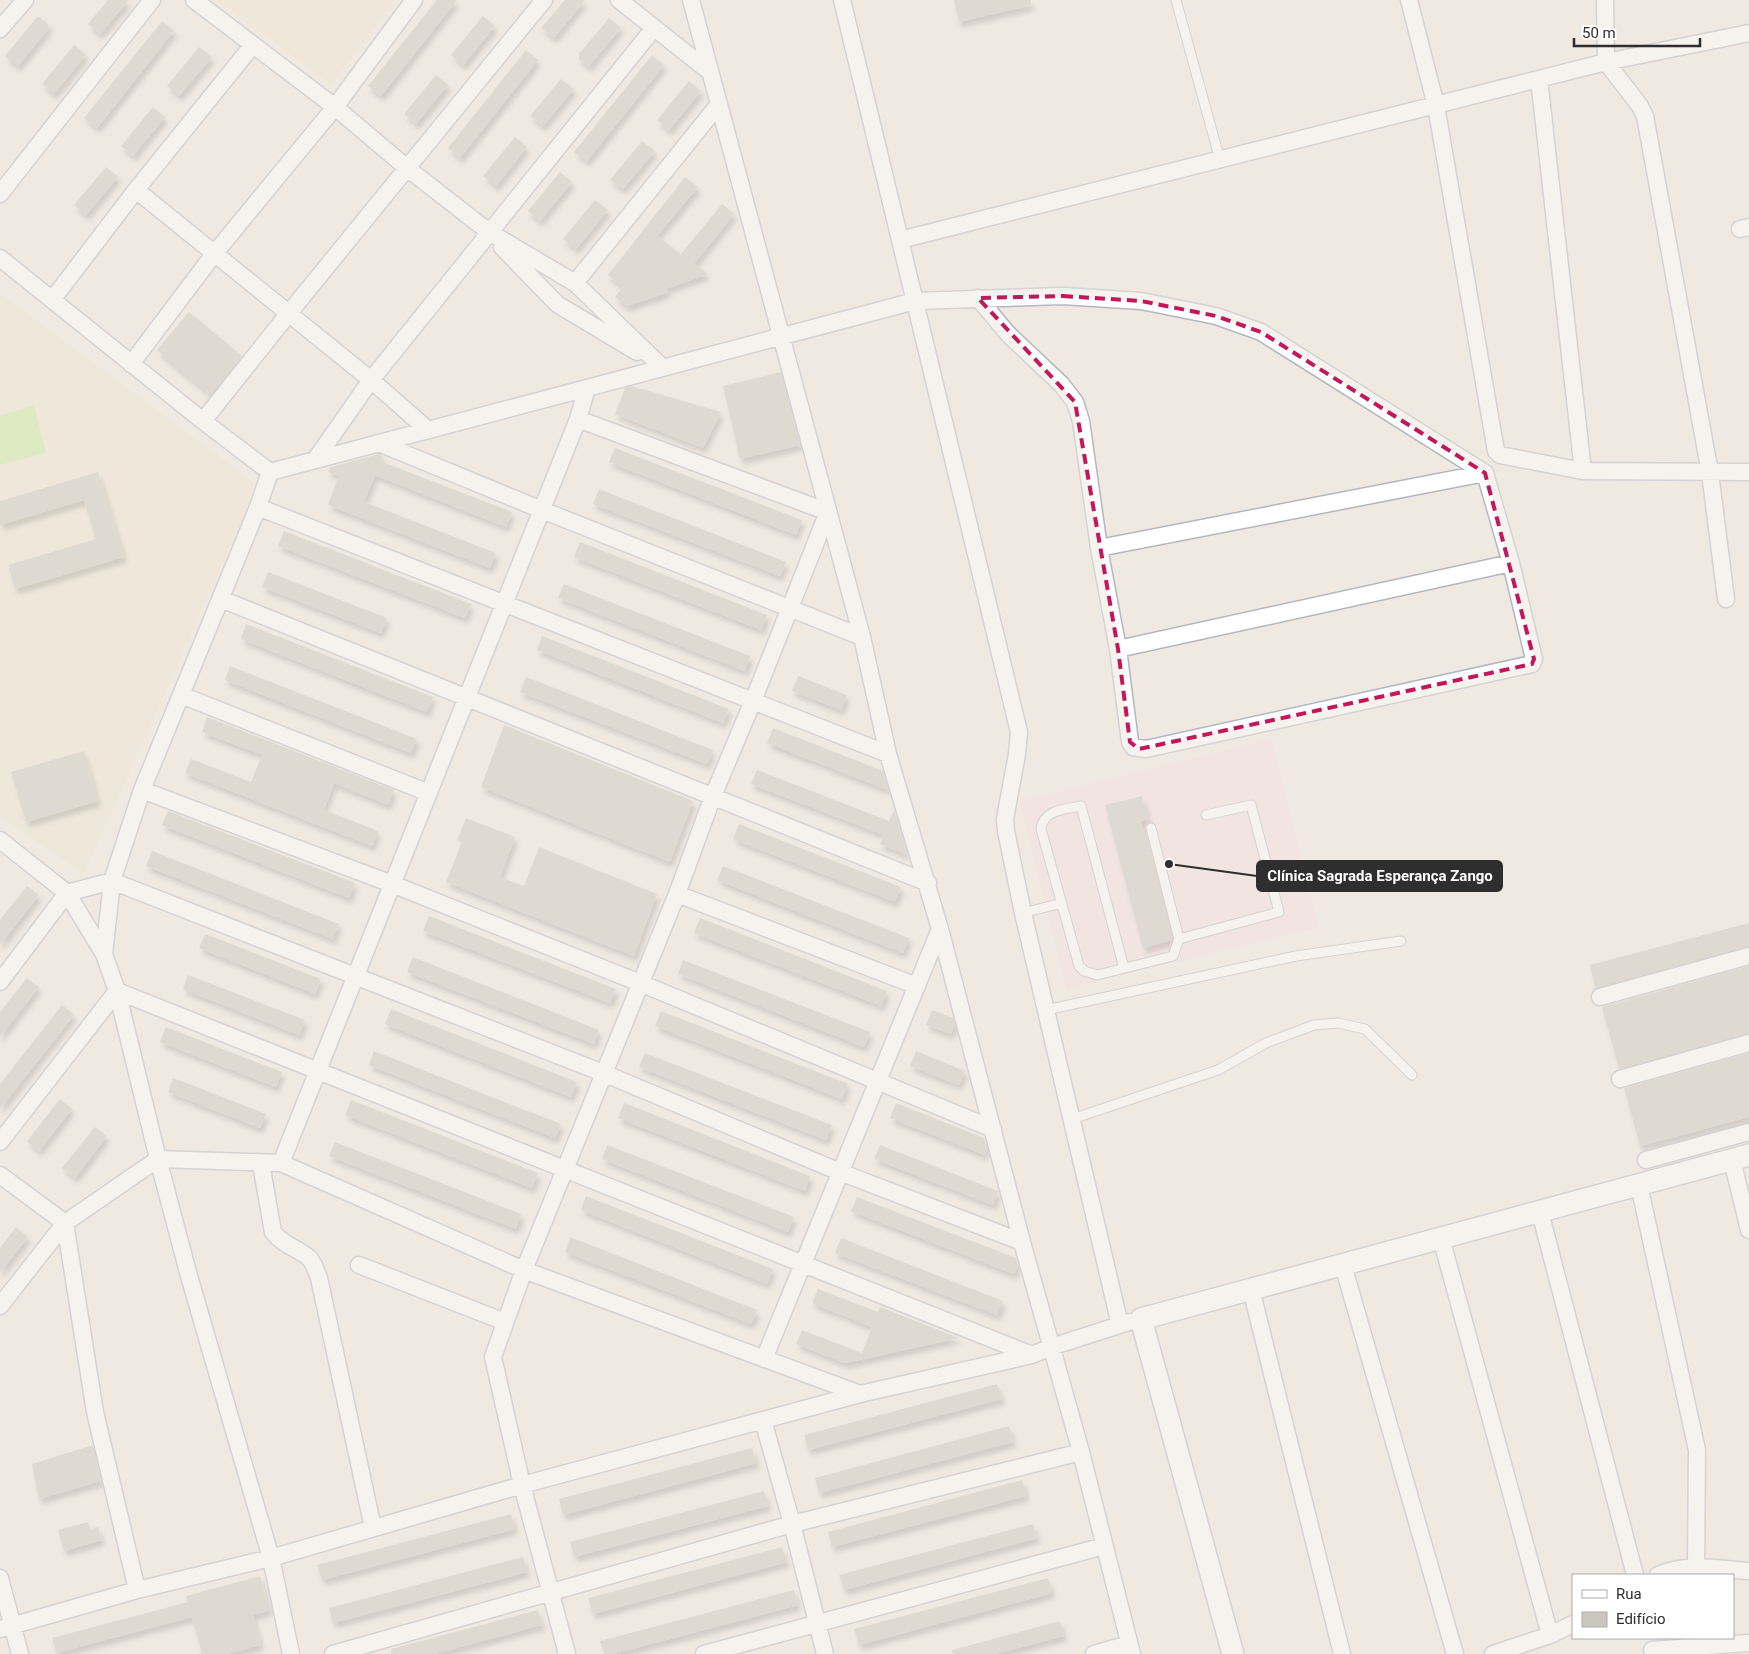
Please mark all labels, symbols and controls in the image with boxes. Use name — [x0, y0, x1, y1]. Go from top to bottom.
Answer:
scale bar — [1574, 15, 1700, 47]
text: 50 m — [1582, 24, 1616, 42]
callout: Clínica Sagrada Esperança Zango — [1257, 861, 1502, 891]
text: Clínica Sagrada Esperança Zango — [1267, 867, 1493, 885]
legend — [1572, 1574, 1734, 1639]
text: Rua — [1616, 1585, 1642, 1603]
text: Edifício — [1616, 1610, 1665, 1628]

